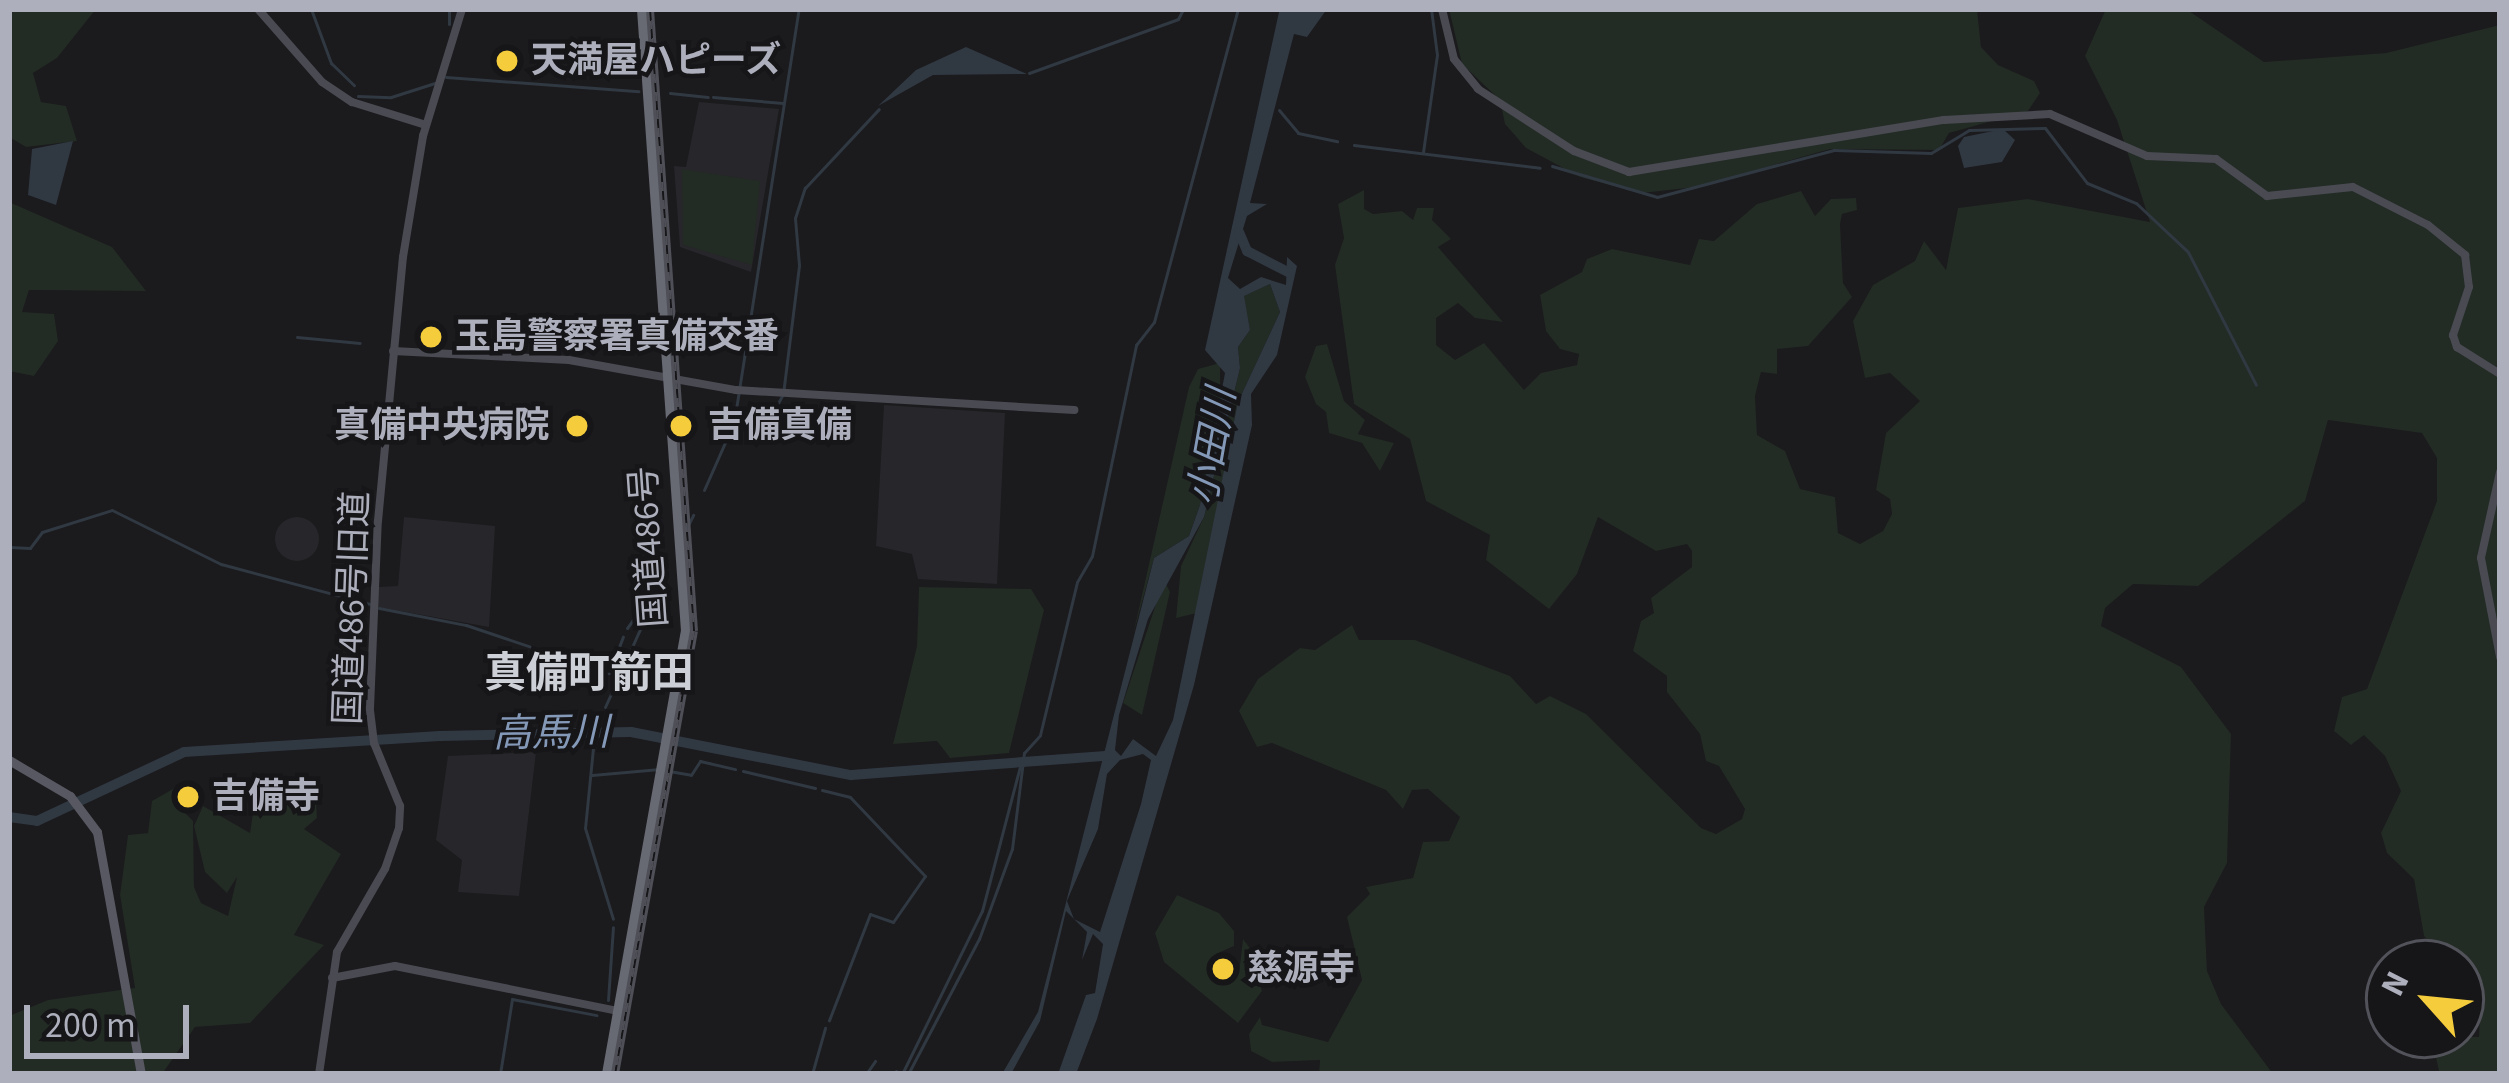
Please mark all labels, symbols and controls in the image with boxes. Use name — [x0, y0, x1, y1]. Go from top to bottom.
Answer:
place label: 天満屋ハピーズ — [531, 39, 783, 83]
marker: 天満屋ハピーズ — [494, 48, 520, 74]
place label: 玉島警察署真備交番 — [455, 315, 779, 359]
marker: 玉島警察署真備交番 — [418, 324, 444, 350]
water label: 小田川 — [1180, 385, 1246, 509]
place label: 真備中央病院 — [334, 404, 550, 448]
place label: 吉備真備 — [708, 404, 852, 448]
marker: 真備中央病院 — [561, 410, 593, 442]
marker: 吉備真備 — [665, 410, 697, 442]
street label: 国道486号 — [622, 465, 676, 629]
street label: 国道486号旧道 — [326, 490, 378, 726]
district label: 真備町箭田 — [484, 649, 694, 699]
water label: 高馬川 — [492, 710, 610, 758]
place label: 吉備寺 — [212, 775, 320, 819]
marker: 吉備寺 — [175, 784, 201, 810]
north arrow — [2365, 939, 2485, 1059]
place label: 慈源寺 — [1247, 947, 1355, 991]
marker: 慈源寺 — [1210, 956, 1236, 982]
text: N — [2369, 963, 2421, 1004]
scale bar — [30, 981, 195, 1055]
text: 200 m — [45, 1000, 136, 1051]

